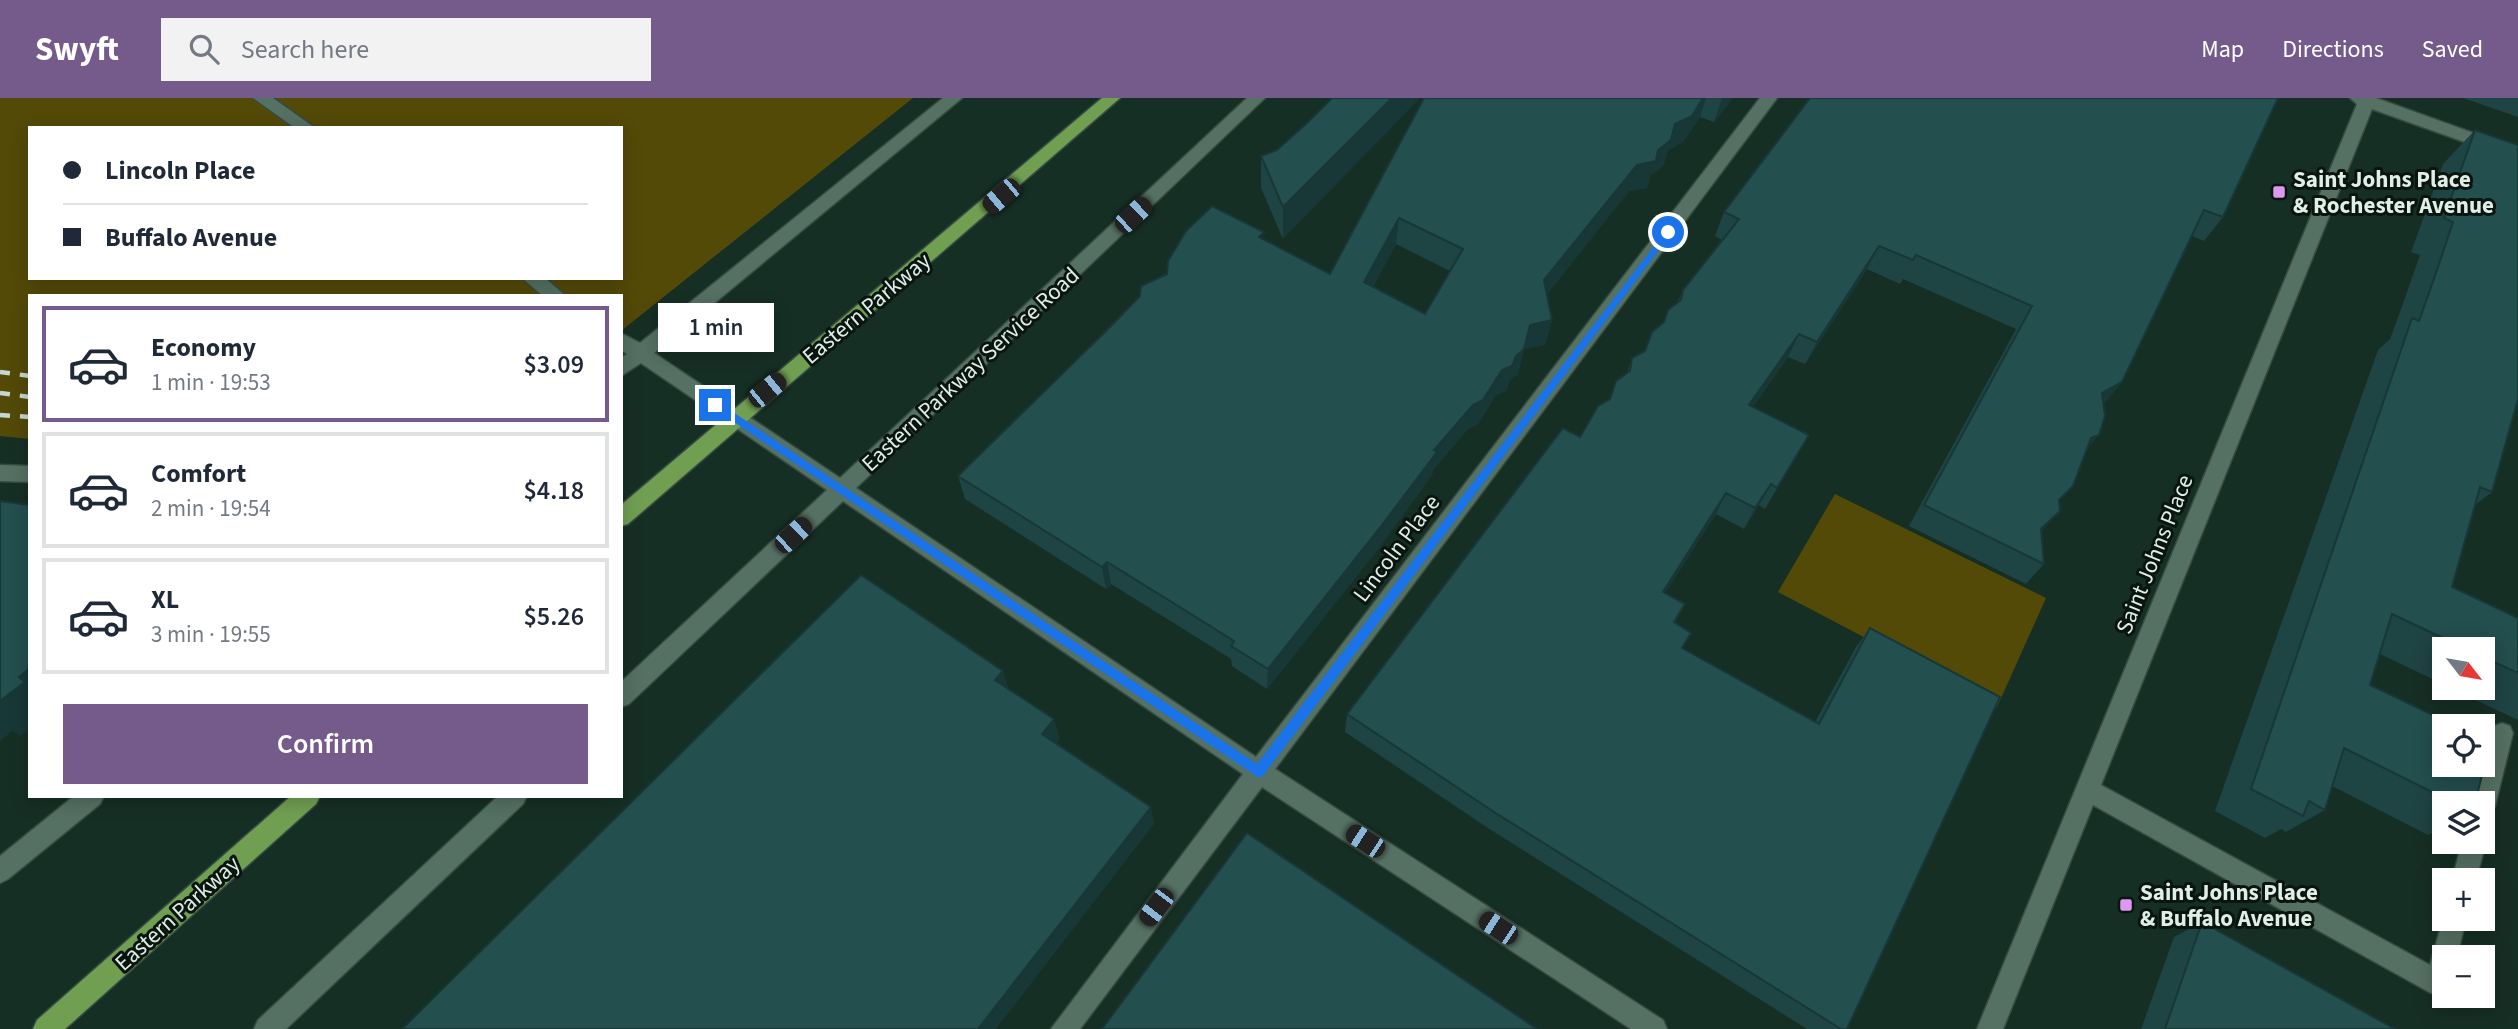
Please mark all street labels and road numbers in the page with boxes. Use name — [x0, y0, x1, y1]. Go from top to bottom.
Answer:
street label: Eastern Parkway — [795, 245, 938, 372]
street label: Eastern Parkway Service Road — [854, 259, 1087, 479]
street label: Saint Johns Place — [2107, 470, 2201, 639]
street label: Lincoln Place — [1345, 488, 1448, 609]
street label: Eastern Parkway — [107, 848, 247, 979]

